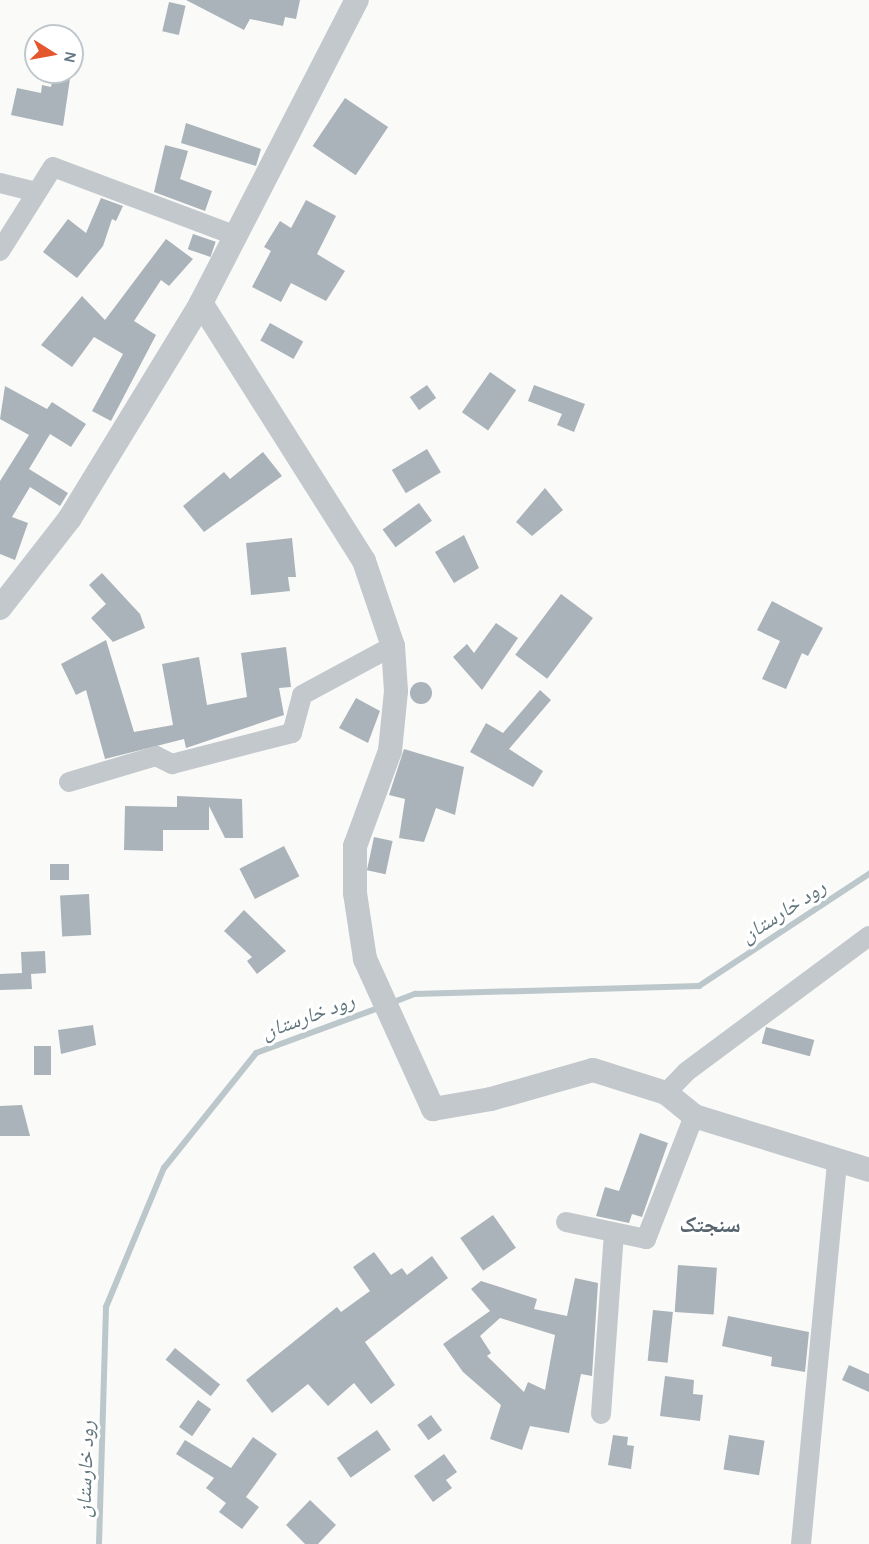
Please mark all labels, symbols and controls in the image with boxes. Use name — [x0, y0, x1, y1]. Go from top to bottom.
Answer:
north arrow — [24, 24, 84, 84]
text: N — [60, 50, 81, 65]
water label: رود خارستان — [736, 874, 830, 948]
water label: رود خارستان — [258, 988, 358, 1044]
district label: سنجتک — [679, 1213, 741, 1239]
water label: رود خارستان — [71, 1420, 99, 1518]

